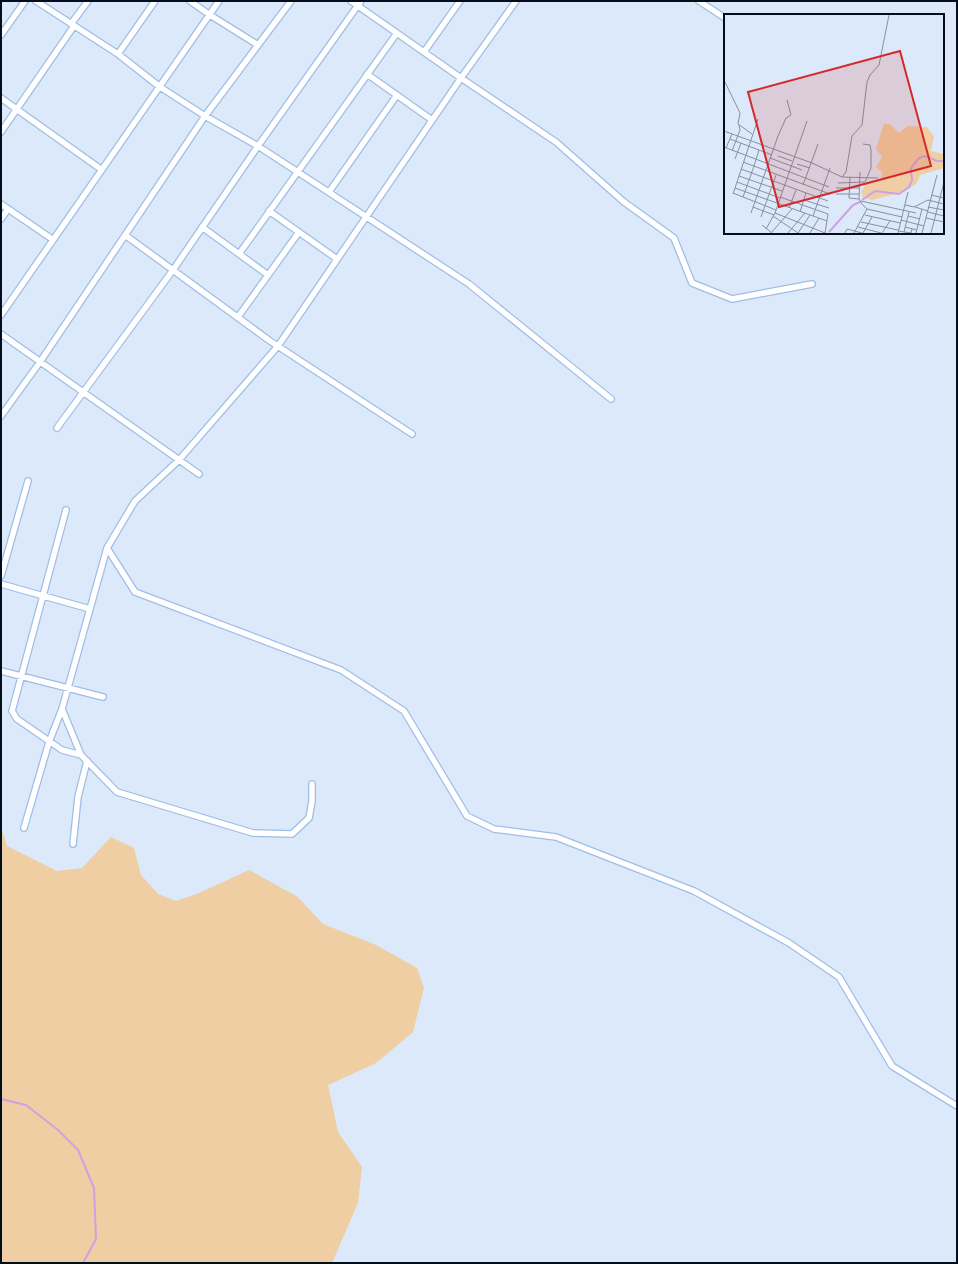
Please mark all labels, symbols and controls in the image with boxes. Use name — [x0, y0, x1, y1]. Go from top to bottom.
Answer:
inset map — [724, 14, 944, 234]

